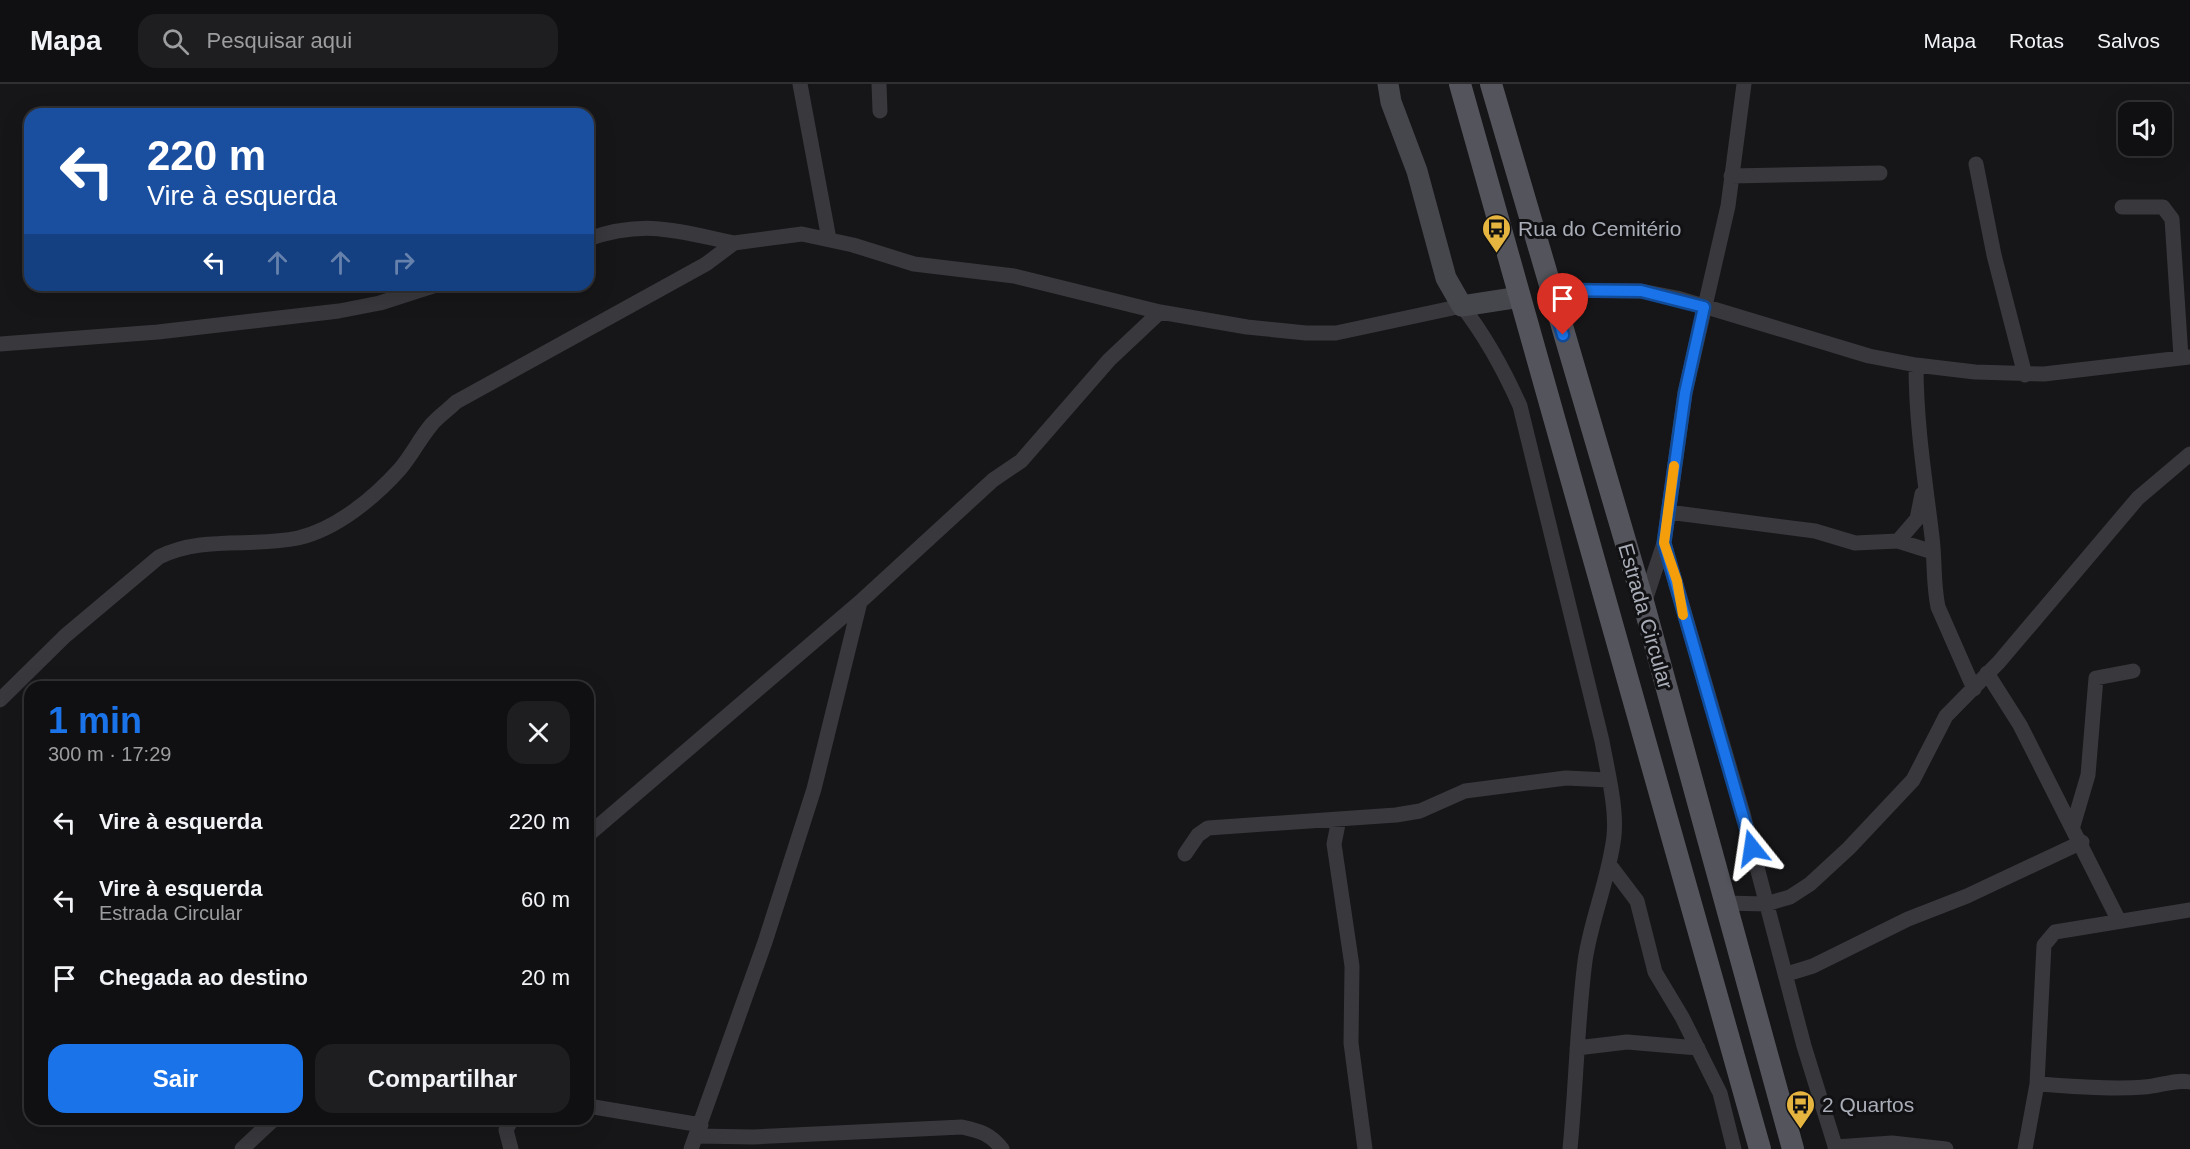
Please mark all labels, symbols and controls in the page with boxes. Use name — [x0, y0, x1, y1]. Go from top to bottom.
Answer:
search box — [138, 14, 558, 68]
text: Mapa — [30, 25, 102, 56]
icon: search — [159, 25, 192, 58]
text: Pesquisar aqui — [207, 28, 352, 53]
text: Mapa — [1924, 29, 1976, 52]
text: Rotas — [2009, 29, 2064, 52]
text: Salvos — [2097, 29, 2160, 52]
map controls — [2118, 102, 2172, 156]
button: sound — [2118, 102, 2172, 156]
icon: left — [48, 132, 126, 210]
text: 220 m — [147, 132, 266, 179]
text: Vire à esquerda — [147, 181, 337, 211]
bus stop icon: Rua do Cemitério — [1481, 212, 1513, 254]
place label: Rua do Cemitério — [1518, 217, 1681, 240]
icon: left — [198, 246, 231, 279]
icon: ahead — [261, 246, 294, 279]
icon: ahead — [324, 246, 357, 279]
icon: right — [387, 246, 420, 279]
pin — [1537, 273, 1588, 335]
icon: arrive — [1546, 282, 1579, 315]
street label: Estrada Circular — [1614, 540, 1678, 692]
text: 1 min — [48, 700, 142, 741]
button: close — [507, 701, 570, 764]
text: 300 m · 17:29 — [48, 743, 171, 765]
icon: left — [48, 806, 81, 839]
text: Vire à esquerda — [99, 809, 262, 834]
text: 220 m — [509, 809, 570, 834]
position arrow — [1720, 816, 1784, 880]
text: Vire à esquerda — [99, 876, 262, 901]
icon: left — [48, 884, 81, 917]
text: 60 m — [521, 887, 570, 912]
text: Estrada Circular — [99, 902, 242, 924]
icon: arrive — [48, 962, 81, 995]
text: Chegada ao destino — [99, 965, 308, 990]
text: 20 m — [521, 965, 570, 990]
button: Sair — [48, 1044, 303, 1113]
button: Compartilhar — [315, 1044, 570, 1113]
bus stop icon: 2 Quartos — [1785, 1088, 1817, 1130]
place label: 2 Quartos — [1822, 1093, 1914, 1116]

